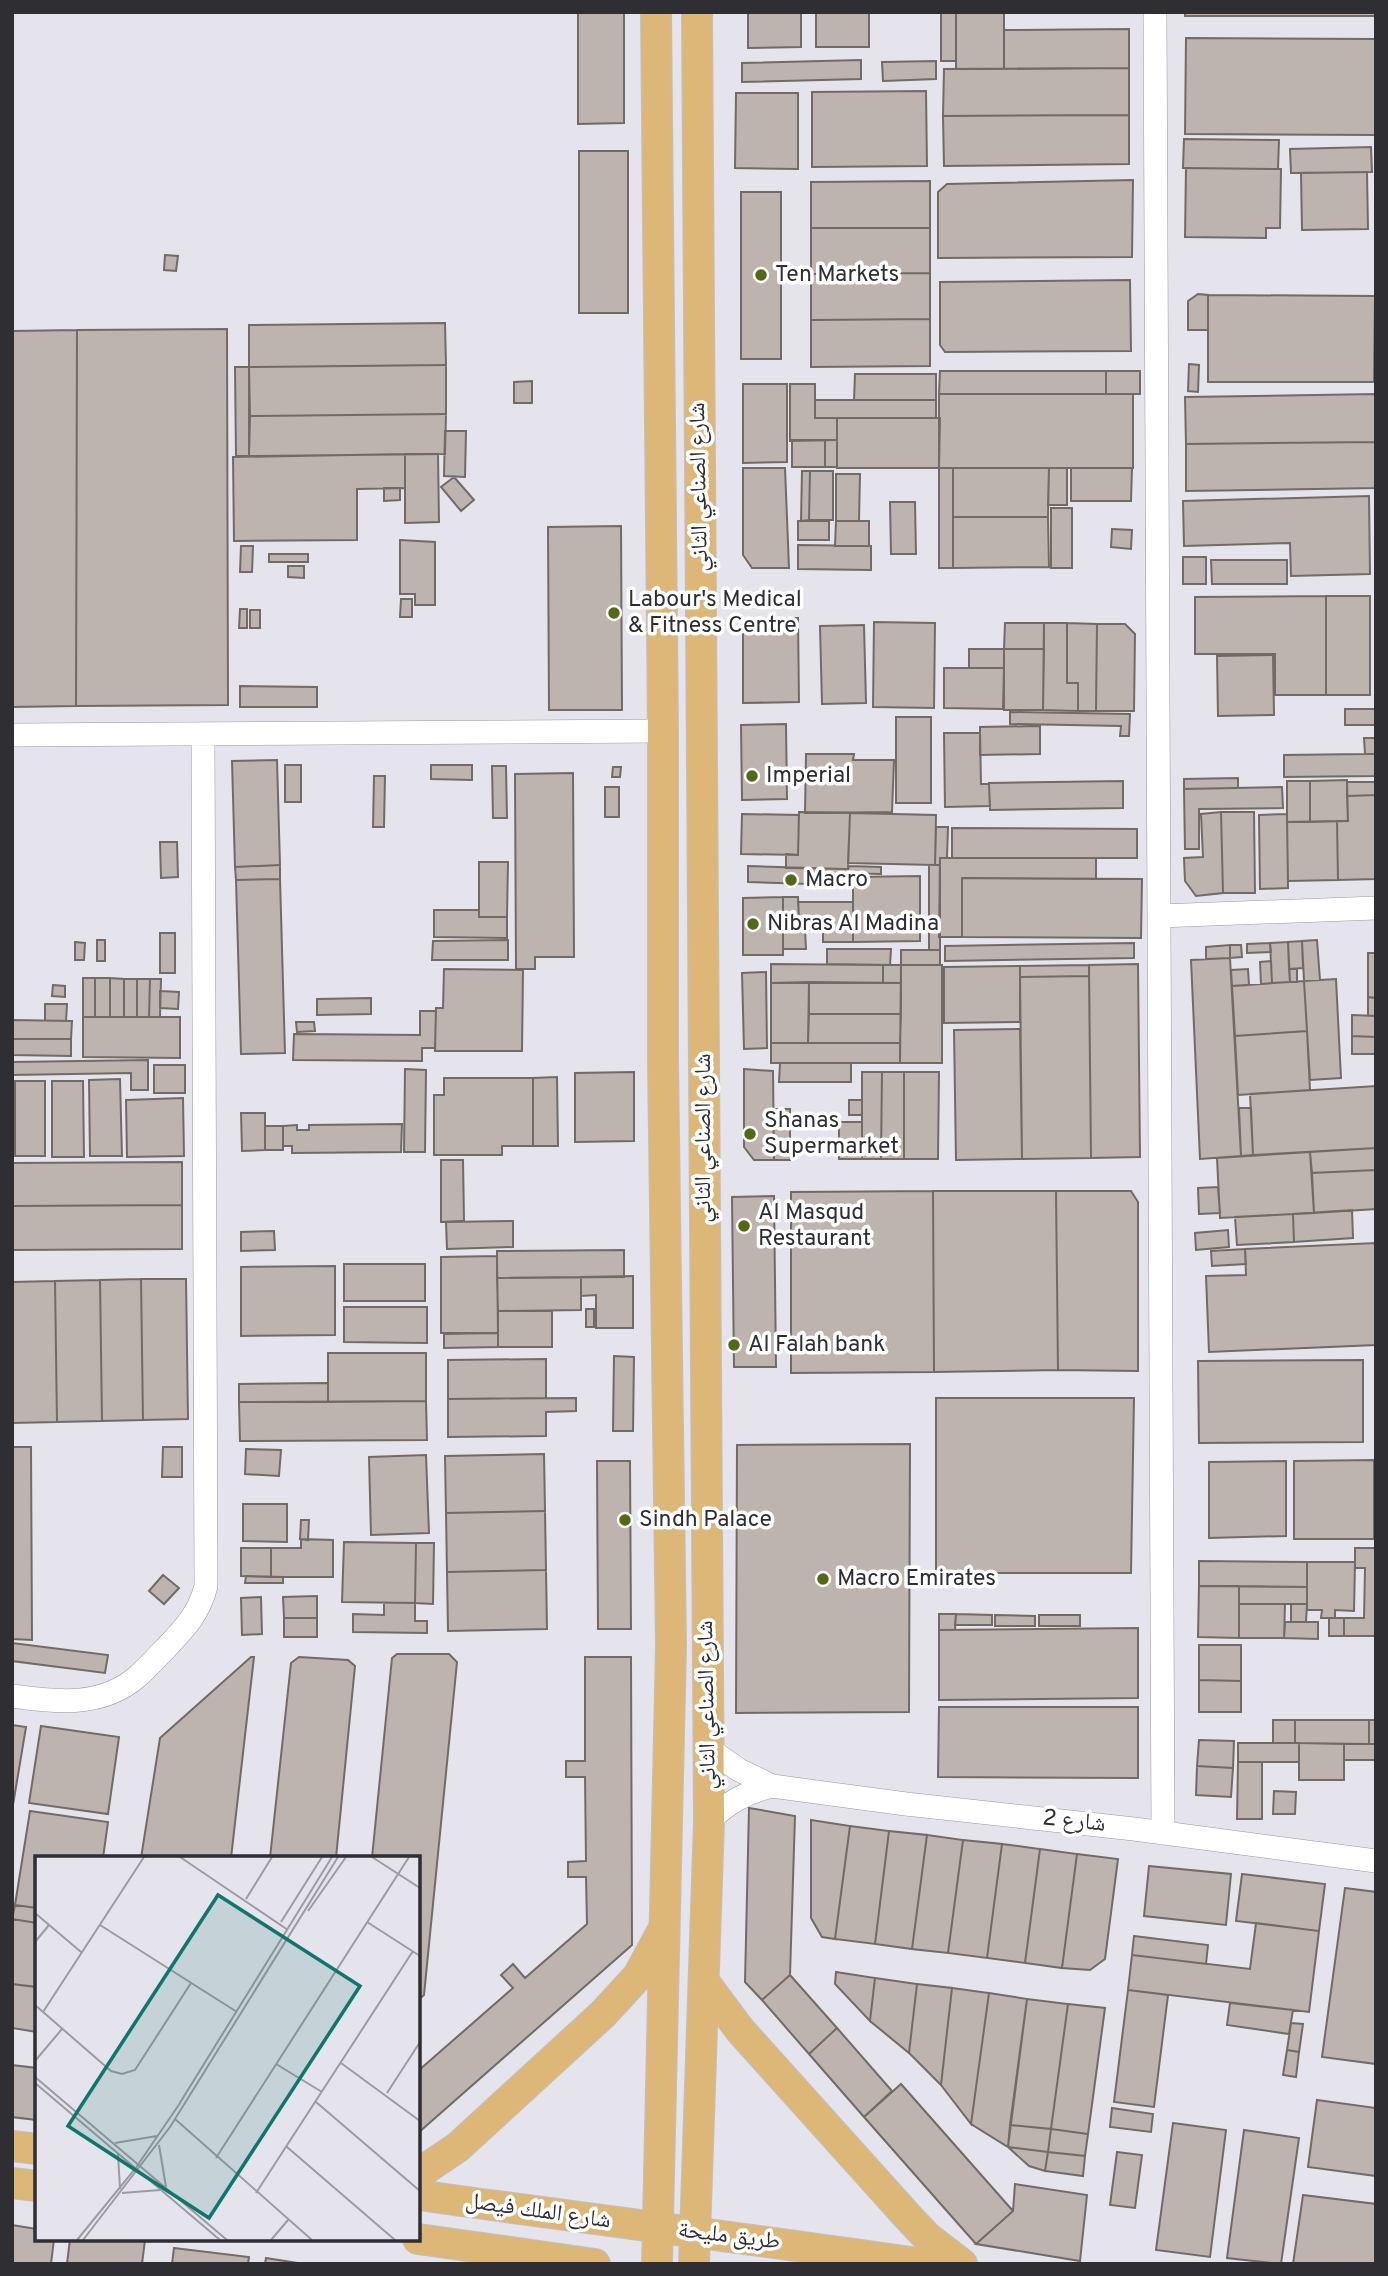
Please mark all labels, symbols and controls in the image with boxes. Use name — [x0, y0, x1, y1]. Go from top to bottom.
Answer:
place label: Ten Markets — [775, 261, 899, 290]
marker: Ten Markets — [753, 267, 769, 283]
street label: شارع الصناعي الثاني — [684, 402, 718, 572]
place label: Labour's Medical & Fitness Centre — [628, 586, 802, 641]
marker: Labour's Medical & Fitness Centre — [606, 605, 622, 621]
place label: Imperial — [766, 762, 851, 791]
marker: Imperial — [744, 768, 760, 784]
place label: Macro — [805, 866, 868, 895]
marker: Macro — [783, 872, 799, 888]
place label: Nibras Al Madina — [767, 910, 939, 939]
marker: Nibras Al Madina — [745, 916, 761, 932]
street label: شارع الصناعي الثاني — [690, 1053, 720, 1223]
place label: Shanas Supermarket — [764, 1107, 899, 1162]
marker: Shanas Supermarket — [742, 1126, 758, 1142]
place label: Al Masqud Restaurant — [758, 1199, 871, 1254]
marker: Al Masqud Restaurant — [736, 1218, 752, 1234]
place label: Al Falah bank — [748, 1331, 886, 1360]
marker: Al Falah bank — [726, 1337, 742, 1353]
place label: Sindh Palace — [639, 1506, 772, 1535]
marker: Sindh Palace — [617, 1512, 633, 1528]
place label: Macro Emirates — [837, 1565, 996, 1594]
marker: Macro Emirates — [815, 1571, 831, 1587]
street label: شارع الصناعي الثاني — [692, 1620, 726, 1790]
street label: شارع 2 — [1041, 1804, 1107, 1840]
inset map — [35, 1856, 420, 2241]
street label: شارع الملك فيصل — [464, 2187, 612, 2237]
street label: طريق مليحة — [676, 2216, 782, 2258]

